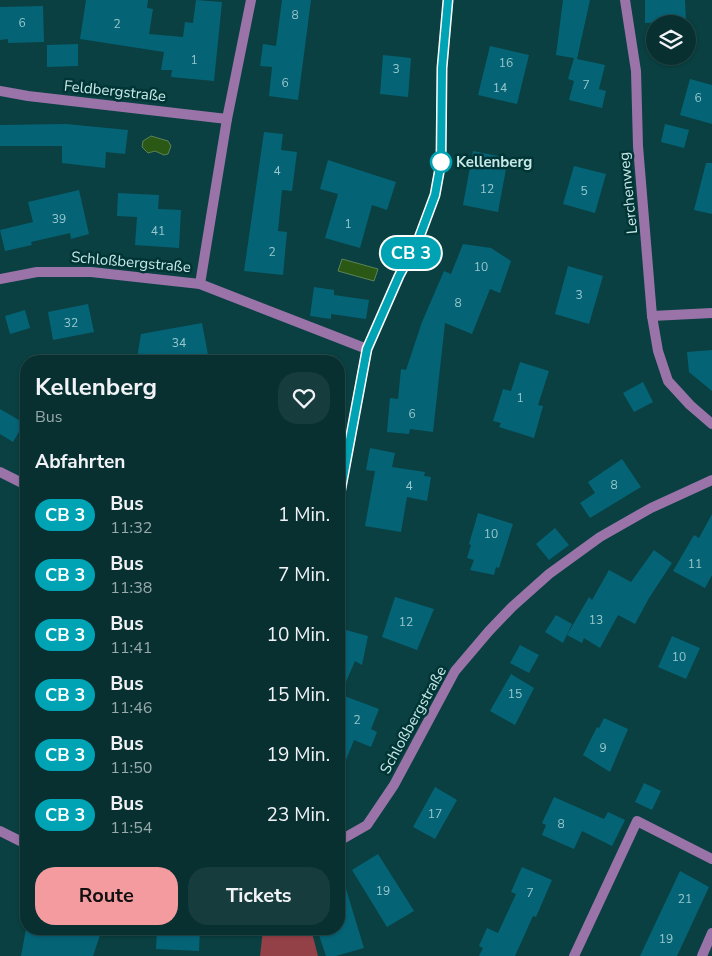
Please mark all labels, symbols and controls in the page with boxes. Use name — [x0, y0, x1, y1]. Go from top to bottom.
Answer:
house number: 8 — [291, 7, 299, 23]
house number: 6 — [18, 15, 26, 31]
map controls — [646, 15, 696, 65]
button: layers — [646, 15, 696, 65]
house number: 2 — [113, 16, 121, 32]
house number: 1 — [190, 52, 198, 68]
house number: 16 — [499, 55, 513, 71]
house number: 3 — [392, 61, 400, 77]
house number: 6 — [281, 75, 289, 91]
street label: Feldbergstraße — [63, 76, 167, 106]
house number: 7 — [582, 77, 590, 93]
house number: 14 — [493, 80, 507, 96]
house number: 6 — [694, 90, 702, 106]
marker: Kellenberg — [430, 151, 452, 173]
street label: Lerchenweg — [614, 151, 642, 235]
place label: Kellenberg — [456, 152, 532, 172]
house number: 4 — [273, 163, 281, 179]
house number: 12 — [480, 181, 494, 197]
house number: 5 — [580, 183, 588, 199]
house number: 39 — [52, 211, 66, 227]
house number: 1 — [344, 216, 352, 232]
house number: 41 — [151, 223, 165, 239]
line badge: CB 3 — [376, 237, 446, 269]
text: CB 3 — [391, 241, 431, 265]
house number: 2 — [268, 244, 276, 260]
street label: Schloßbergstraße — [70, 247, 192, 277]
house number: 10 — [474, 259, 488, 275]
house number: 3 — [575, 287, 583, 303]
house number: 8 — [454, 295, 462, 311]
house number: 32 — [64, 315, 78, 331]
house number: 34 — [172, 335, 186, 351]
text: Kellenberg — [35, 371, 157, 403]
button: heart — [278, 372, 330, 424]
house number: 1 — [516, 390, 524, 406]
text: Bus — [35, 406, 63, 428]
house number: 6 — [408, 406, 416, 422]
text: Abfahrten — [35, 449, 125, 475]
house number: 8 — [610, 477, 618, 493]
house number: 4 — [405, 478, 413, 494]
text: Bus — [110, 491, 144, 517]
text: 1 Min. — [278, 502, 330, 528]
text: CB 3 — [45, 503, 85, 527]
text: 11:32 — [110, 517, 152, 539]
house number: 10 — [484, 526, 498, 542]
text: Bus — [110, 551, 144, 577]
house number: 11 — [688, 556, 702, 572]
text: 7 Min. — [278, 562, 330, 588]
text: CB 3 — [45, 563, 85, 587]
text: 11:38 — [110, 577, 152, 599]
text: Bus — [110, 611, 144, 637]
house number: 13 — [589, 612, 603, 628]
house number: 12 — [399, 614, 413, 630]
text: 10 Min. — [267, 622, 330, 648]
text: CB 3 — [45, 623, 85, 647]
text: 11:41 — [110, 637, 152, 659]
house number: 10 — [672, 649, 686, 665]
street label: Schloßbergstraße — [375, 663, 451, 777]
text: Bus — [110, 671, 144, 697]
text: 15 Min. — [267, 682, 330, 708]
text: CB 3 — [45, 683, 85, 707]
house number: 15 — [508, 686, 522, 702]
text: 11:46 — [110, 697, 152, 719]
house number: 2 — [353, 712, 361, 728]
text: Bus — [110, 731, 144, 757]
house number: 9 — [599, 740, 607, 756]
text: 19 Min. — [267, 742, 330, 768]
text: CB 3 — [45, 743, 85, 767]
text: 11:50 — [110, 757, 152, 779]
text: Bus — [110, 791, 144, 817]
text: 23 Min. — [267, 802, 330, 828]
text: CB 3 — [45, 803, 85, 827]
house number: 17 — [428, 806, 442, 822]
house number: 8 — [557, 816, 565, 832]
text: 11:54 — [110, 817, 152, 839]
button: Route — [35, 867, 178, 925]
button: Tickets — [188, 867, 330, 925]
house number: 19 — [376, 883, 390, 899]
house number: 7 — [526, 885, 534, 901]
house number: 21 — [678, 891, 692, 907]
house number: 19 — [659, 931, 673, 947]

